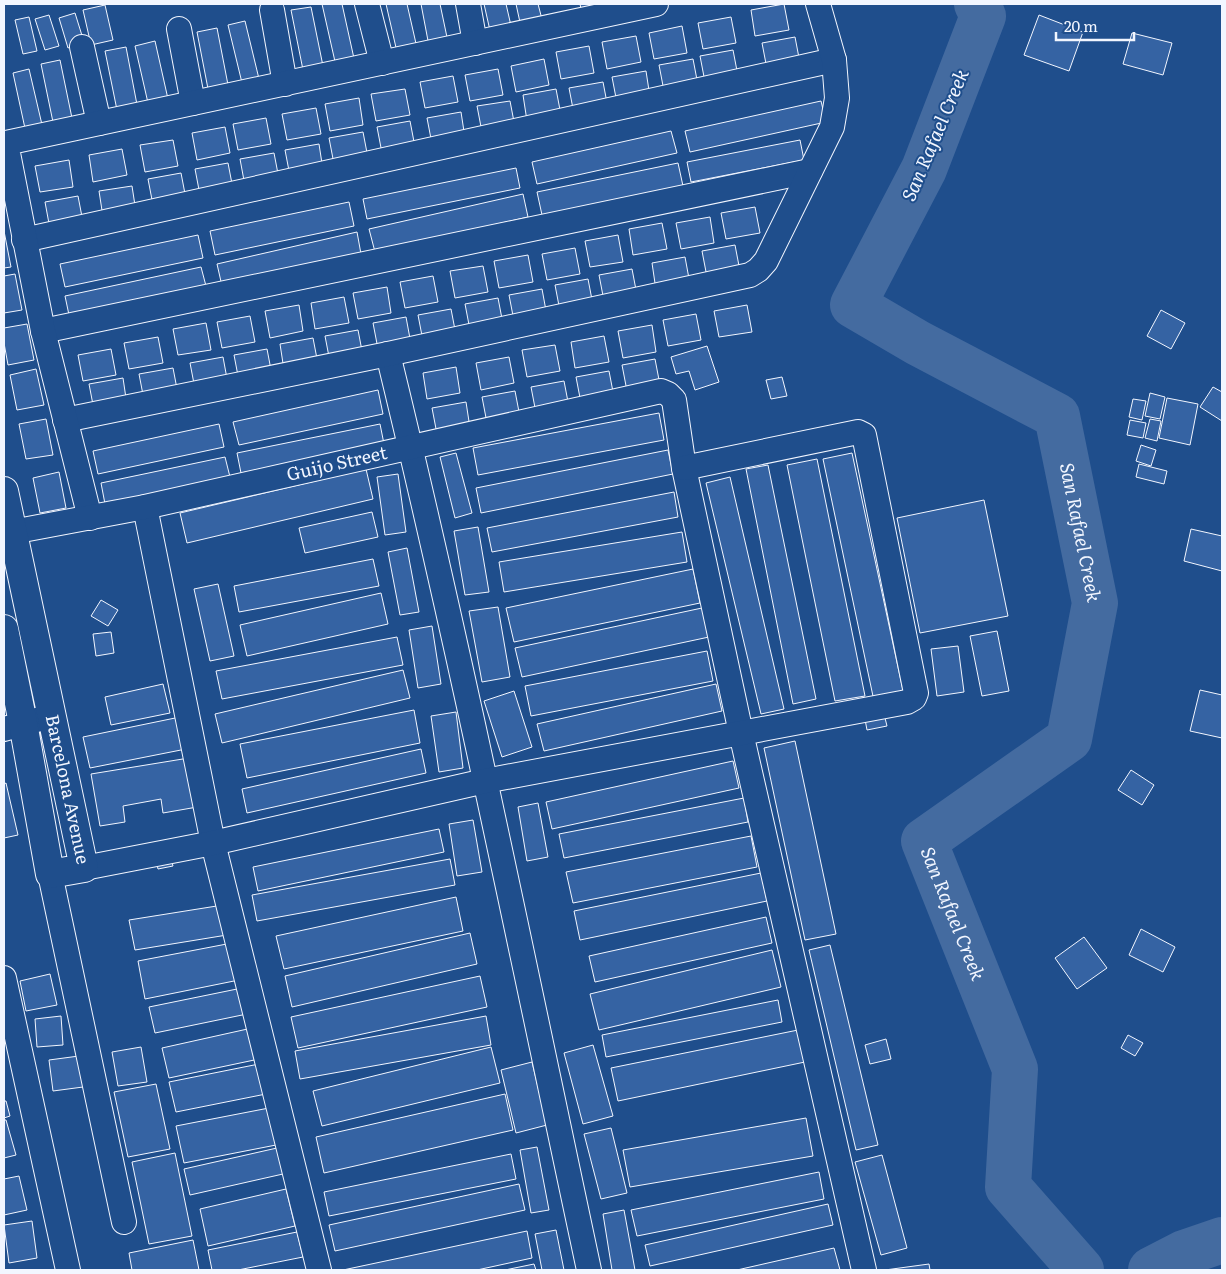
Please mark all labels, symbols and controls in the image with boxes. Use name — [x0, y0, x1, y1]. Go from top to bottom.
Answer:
scale bar — [1056, 10, 1134, 42]
text: 20 m — [1064, 14, 1098, 37]
water label: San Rafael Creek — [894, 64, 975, 205]
street label: Guijo Street — [284, 438, 390, 487]
water label: San Rafael Creek — [1054, 460, 1110, 605]
street label: Barcelona Avenue — [40, 712, 98, 866]
water label: San Rafael Creek — [915, 842, 993, 985]

